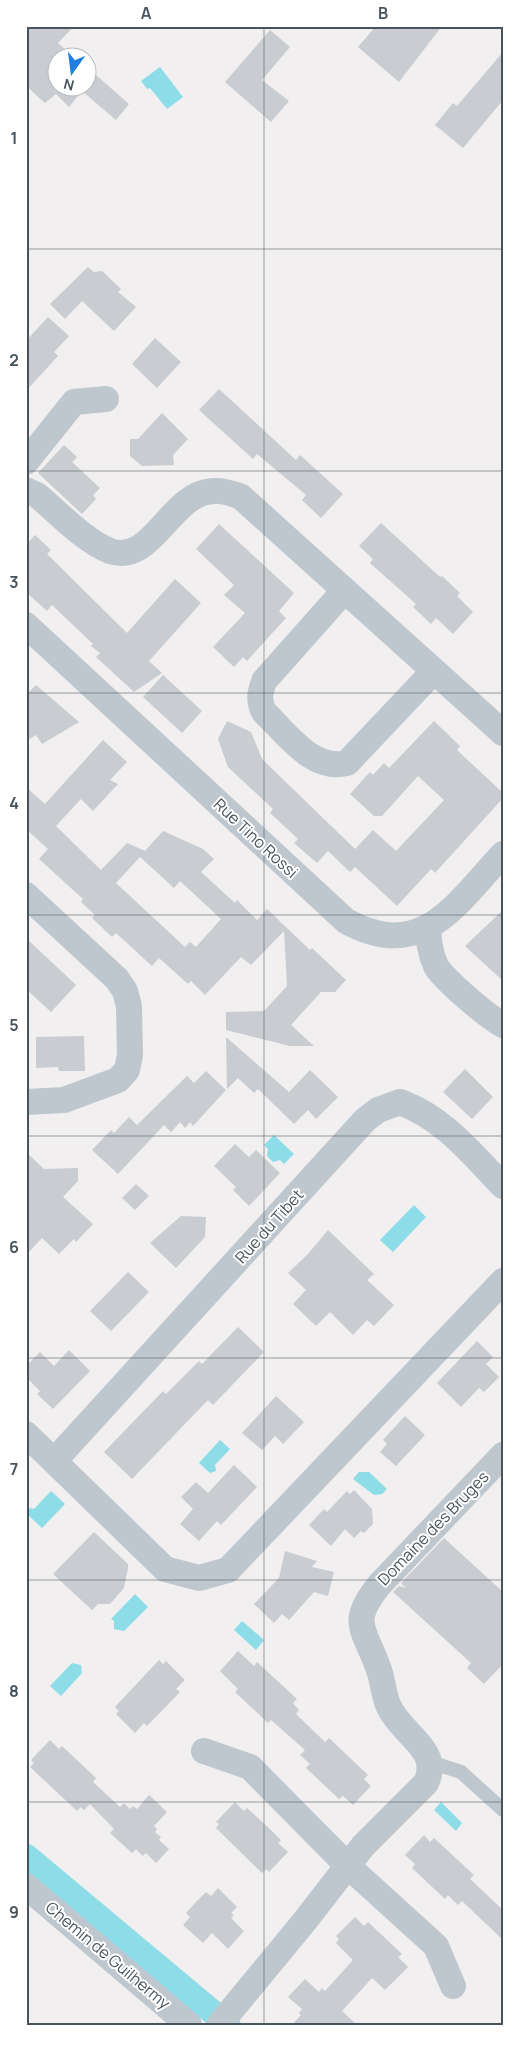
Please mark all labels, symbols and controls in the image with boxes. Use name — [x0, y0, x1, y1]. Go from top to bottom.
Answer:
text: A — [141, 2, 152, 24]
text: B — [378, 2, 388, 24]
north arrow — [48, 48, 98, 98]
text: N — [62, 75, 76, 96]
text: 1 — [10, 127, 18, 149]
text: 2 — [9, 349, 19, 371]
text: 3 — [9, 571, 19, 593]
text: 4 — [9, 792, 19, 814]
street label: Rue Tino Rossi — [209, 793, 303, 883]
text: 5 — [9, 1014, 19, 1036]
street label: Rue du Tibet — [230, 1184, 308, 1268]
text: 6 — [9, 1236, 19, 1258]
text: 7 — [10, 1458, 18, 1480]
street label: Domaine des Bruges — [373, 1466, 493, 1590]
text: 8 — [9, 1680, 19, 1702]
street label: Chemin de Guilhermy — [41, 1896, 176, 2014]
text: 9 — [9, 1901, 19, 1923]

